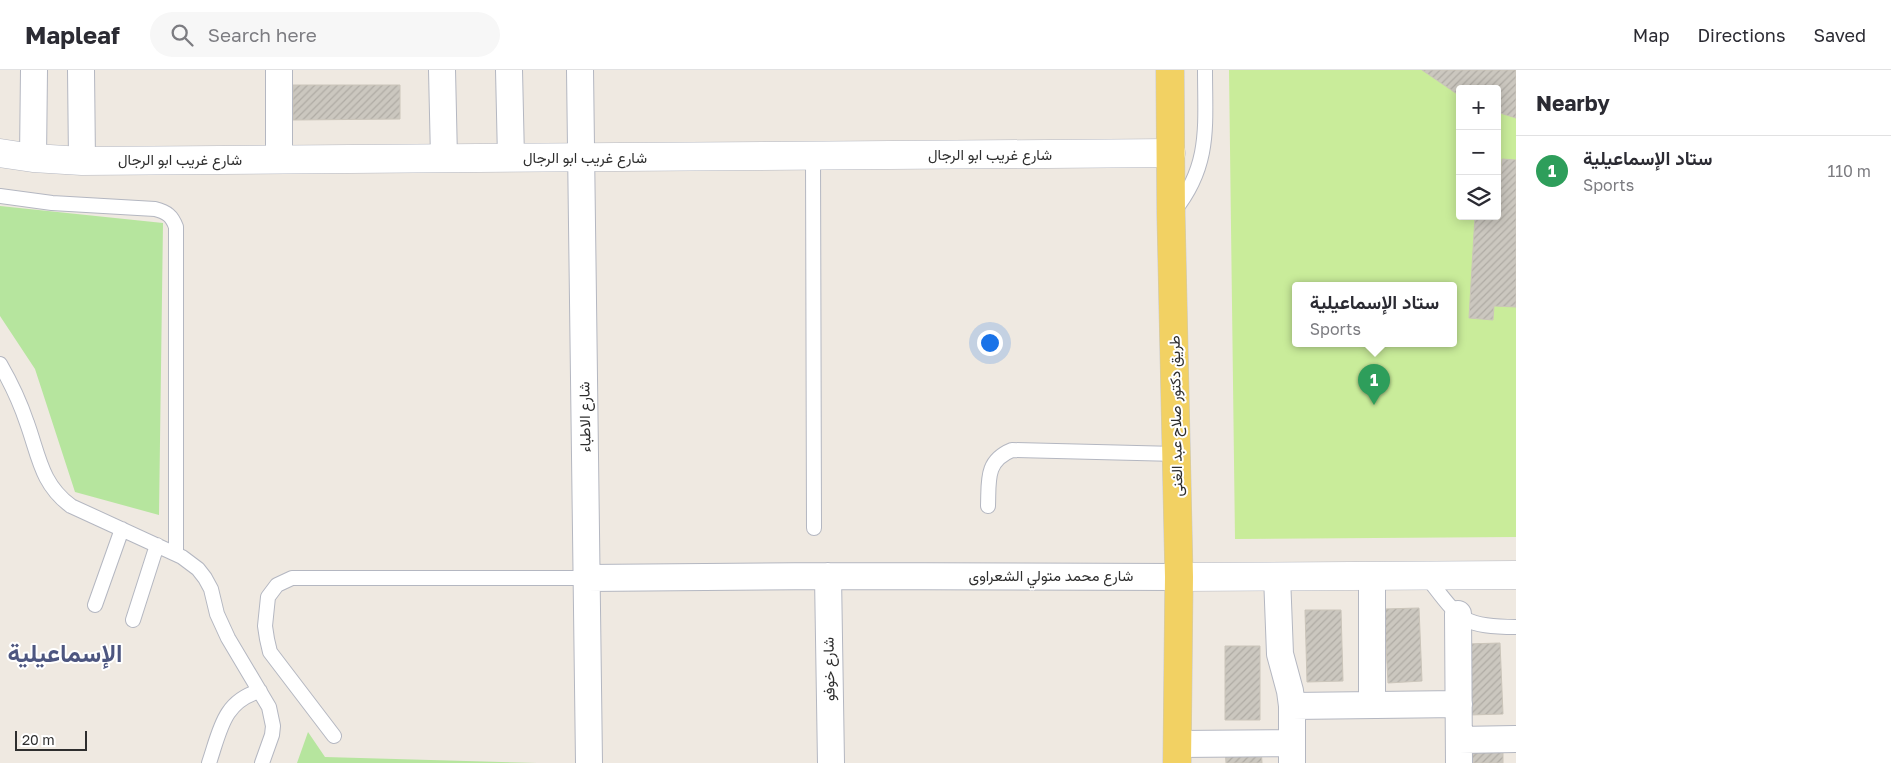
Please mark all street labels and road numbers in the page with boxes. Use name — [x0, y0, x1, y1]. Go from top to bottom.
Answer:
street label: شارع غريب ابو الرجال — [928, 145, 1052, 166]
street label: شارع غريب ابو الرجال — [523, 148, 647, 169]
street label: شارع غريب ابو الرجال — [118, 150, 242, 171]
street label: طريق دكتور صلاح عبد الغنى — [1165, 335, 1188, 497]
street label: شارع الاطباء — [574, 381, 597, 453]
street label: شارع محمد متولي الشعراوى — [969, 566, 1134, 589]
street label: شارع خوفو — [818, 637, 841, 701]

